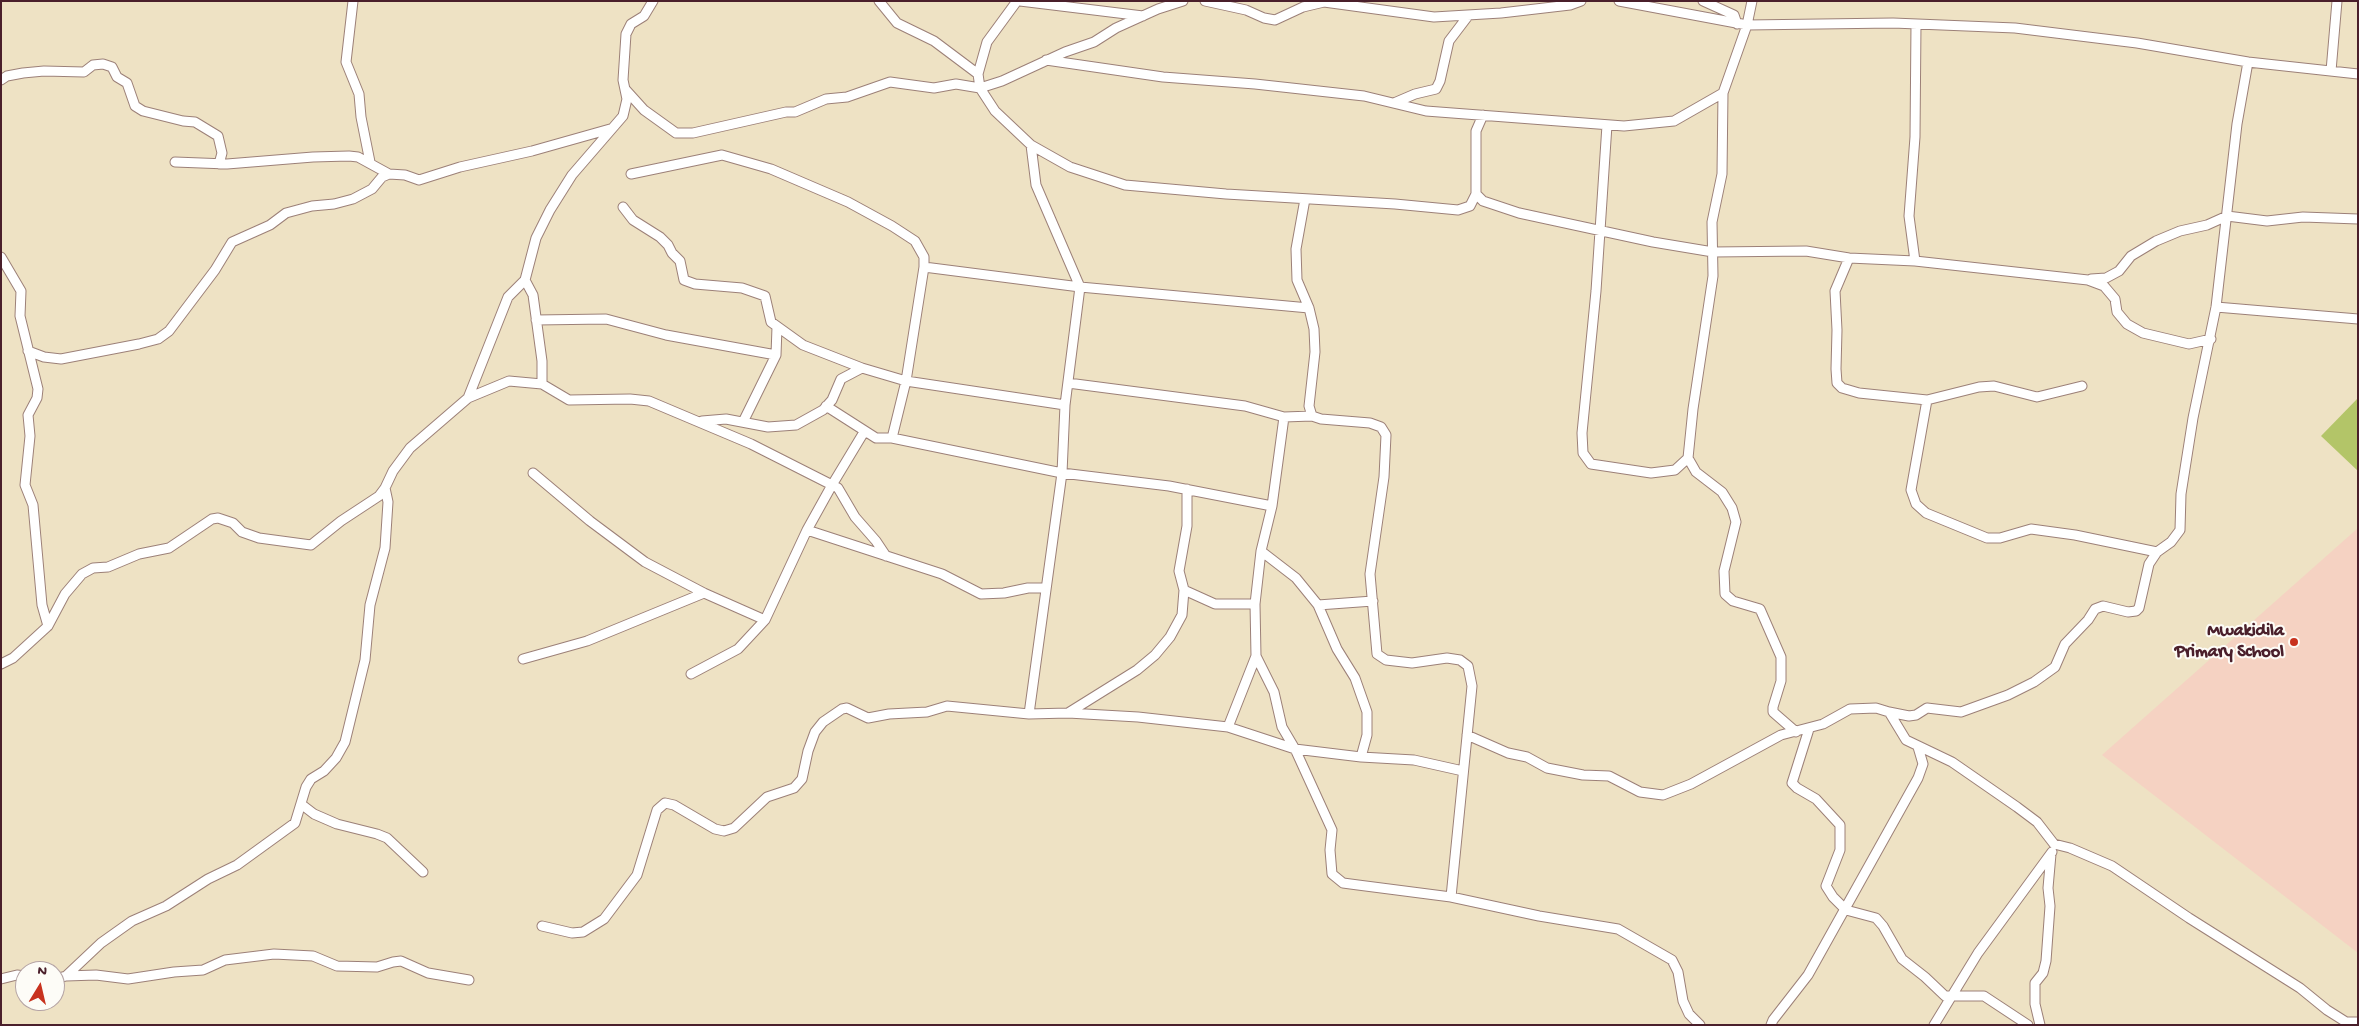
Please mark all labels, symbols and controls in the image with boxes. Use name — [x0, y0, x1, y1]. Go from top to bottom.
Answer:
place label: Mwakidila Primary School — [2175, 621, 2284, 664]
marker: Mwakidila Primary School — [2288, 636, 2300, 648]
north arrow — [15, 961, 65, 1011]
text: N — [36, 963, 48, 981]

